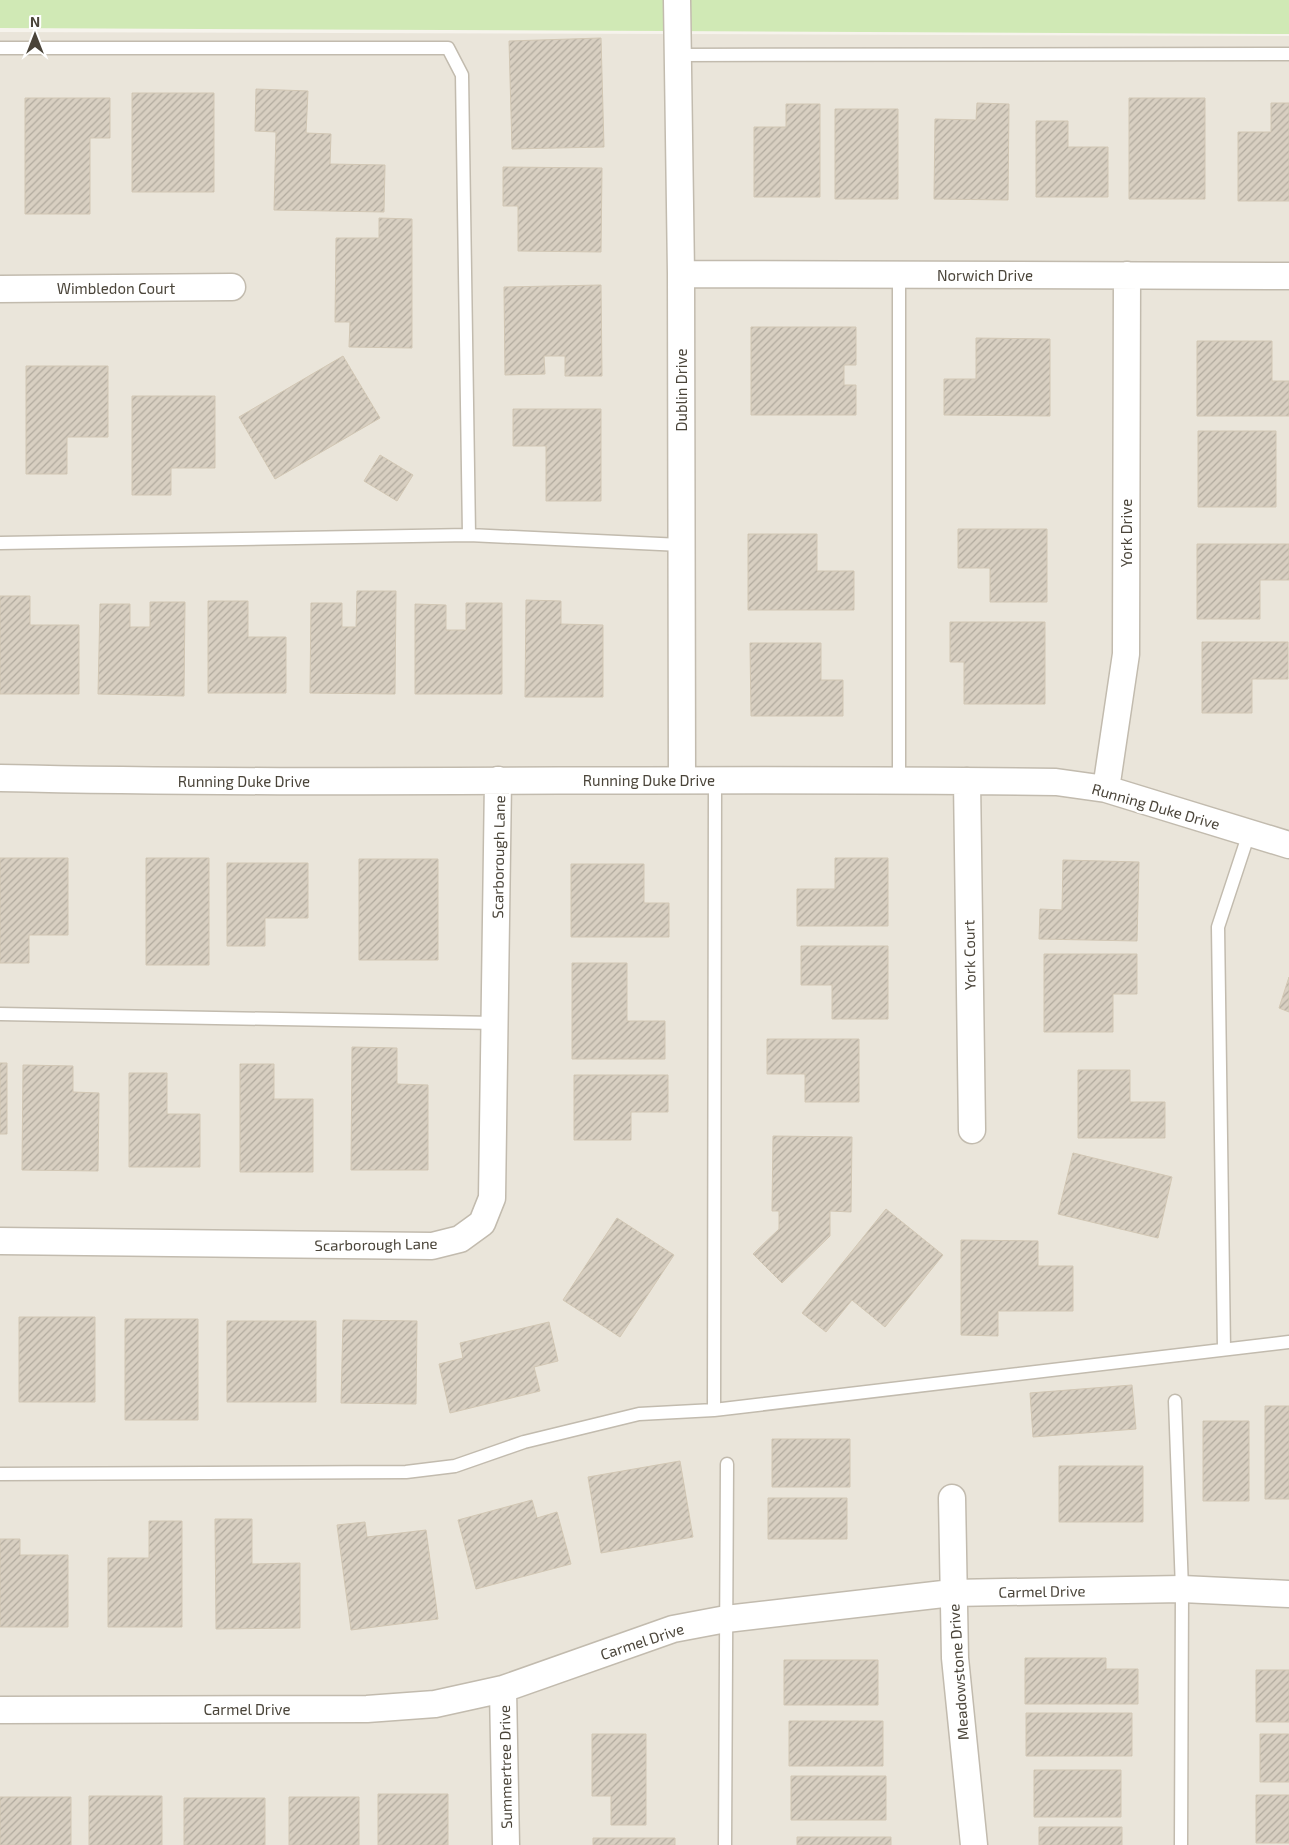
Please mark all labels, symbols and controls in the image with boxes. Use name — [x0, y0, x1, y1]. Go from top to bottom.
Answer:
north arrow — [10, 10, 60, 60]
text: N — [30, 13, 40, 30]
street label: Norwich Drive — [937, 266, 1033, 284]
street label: Wimbledon Court — [57, 279, 176, 297]
street label: Dublin Drive — [672, 349, 690, 431]
street label: York Drive — [1117, 499, 1135, 567]
street label: Running Duke Drive — [583, 771, 715, 789]
street label: Running Duke Drive — [178, 772, 310, 790]
street label: Running Duke Drive — [1090, 779, 1222, 833]
street label: Scarborough Lane — [488, 795, 508, 919]
street label: York Court — [959, 919, 979, 990]
street label: Scarborough Lane — [314, 1234, 438, 1254]
street label: Carmel Drive — [998, 1581, 1086, 1601]
street label: Meadowstone Drive — [944, 1603, 972, 1741]
street label: Carmel Drive — [598, 1619, 686, 1663]
street label: Carmel Drive — [203, 1700, 291, 1718]
street label: Summertree Drive — [495, 1705, 515, 1829]

